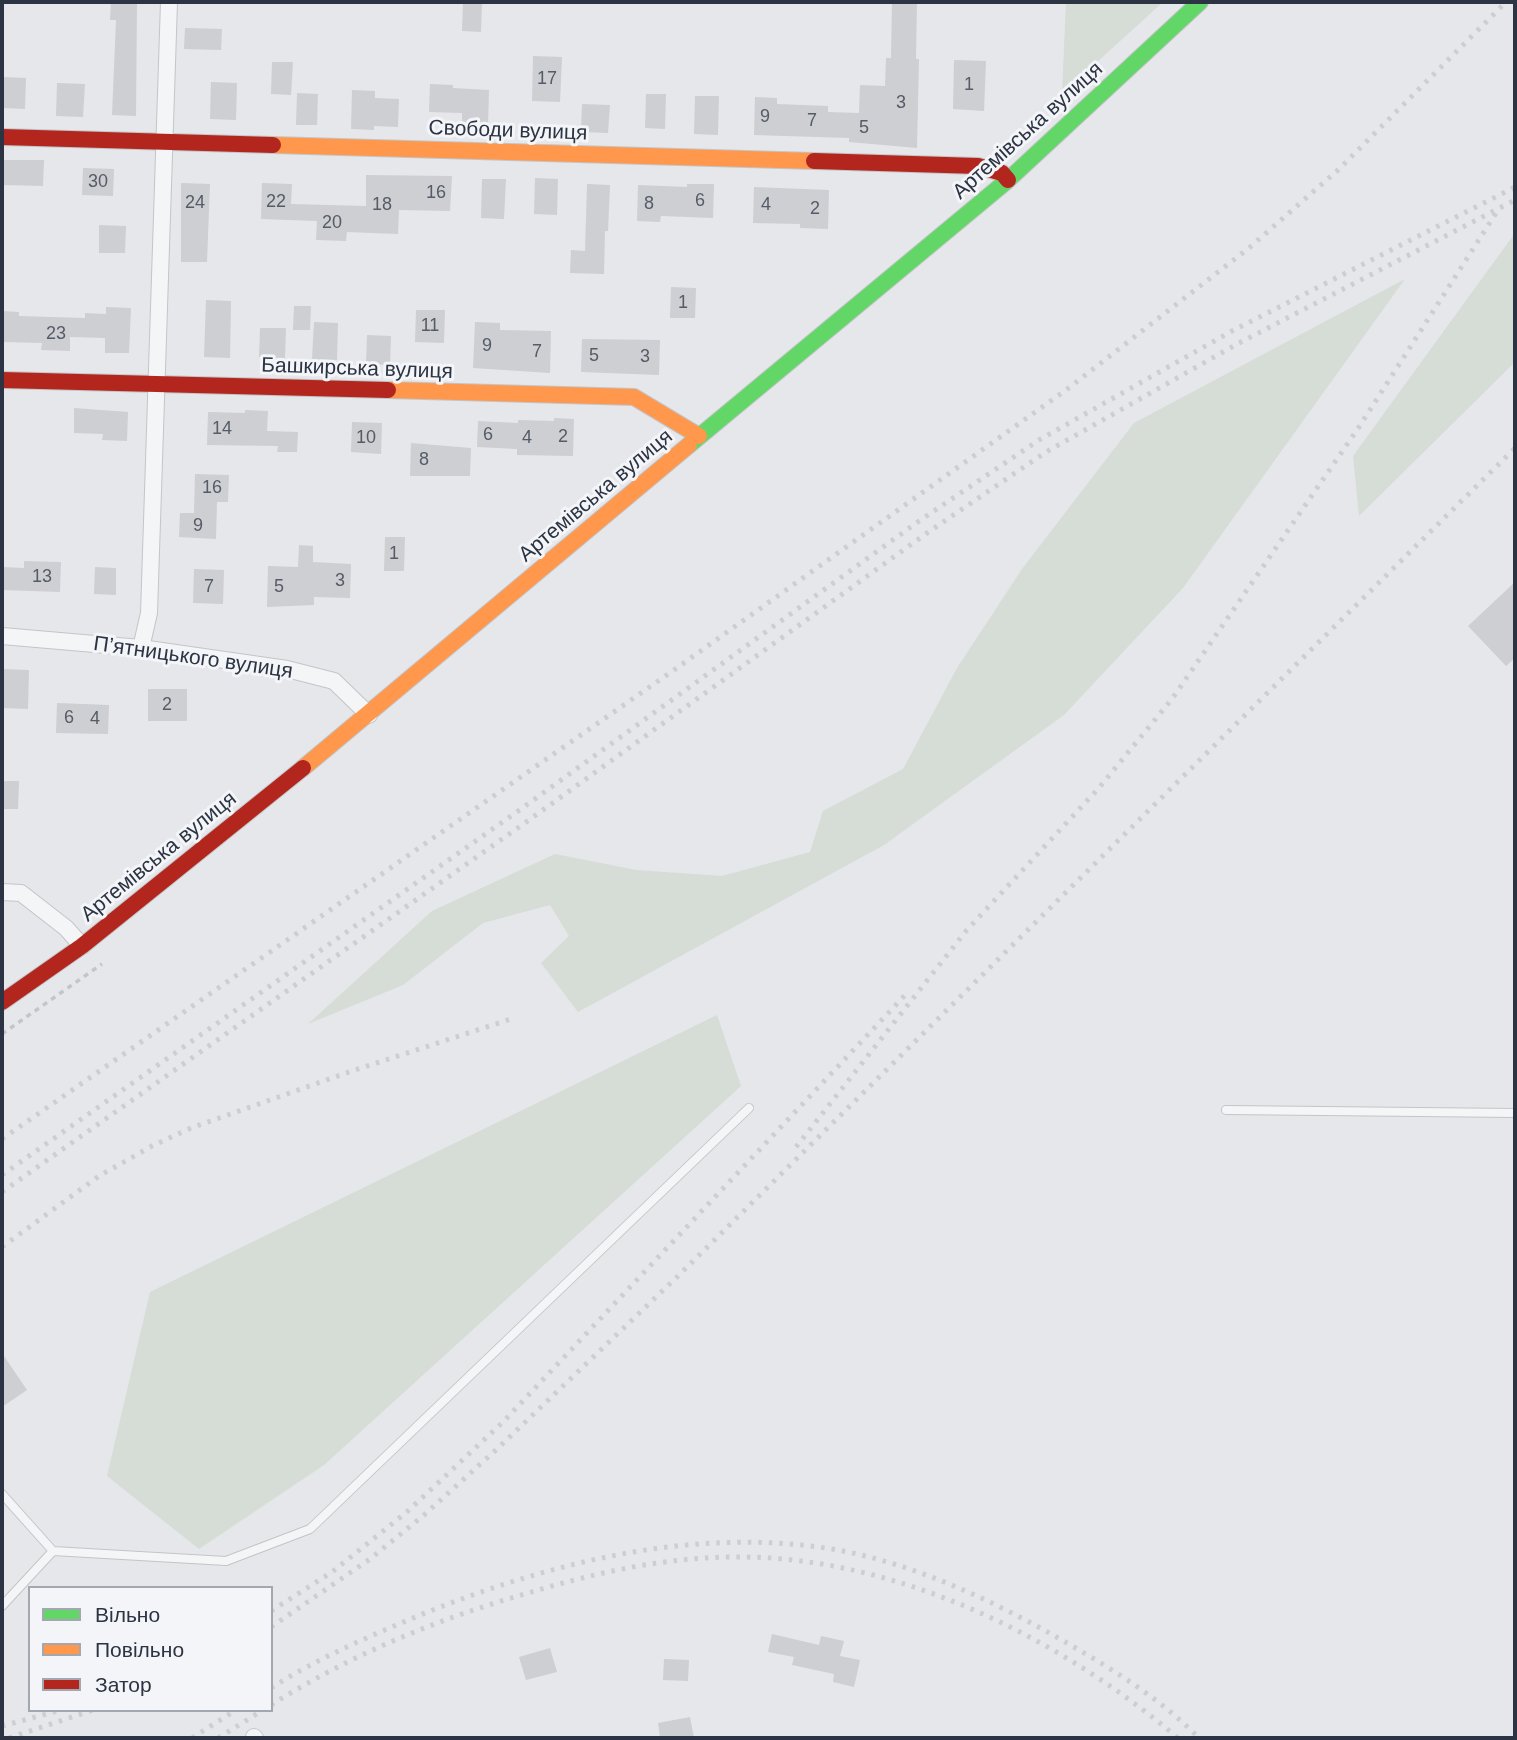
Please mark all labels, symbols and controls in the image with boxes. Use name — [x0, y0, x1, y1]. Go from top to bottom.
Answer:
street label: Артемівська вулиця — [948, 57, 1108, 205]
house number: 17 — [537, 68, 557, 90]
house number: 1 — [964, 74, 974, 96]
house number: 3 — [896, 92, 906, 114]
house number: 9 — [760, 106, 770, 128]
house number: 7 — [807, 110, 817, 132]
street label: Свободи вулиця — [428, 116, 588, 146]
house number: 5 — [859, 117, 869, 139]
house number: 30 — [88, 171, 108, 193]
house number: 16 — [426, 182, 446, 204]
house number: 6 — [695, 190, 705, 212]
house number: 22 — [266, 191, 286, 213]
house number: 24 — [185, 192, 205, 214]
house number: 8 — [644, 193, 654, 215]
house number: 18 — [372, 194, 392, 216]
house number: 4 — [761, 194, 771, 216]
house number: 2 — [810, 198, 820, 220]
house number: 20 — [322, 212, 342, 234]
house number: 1 — [678, 292, 688, 314]
house number: 11 — [421, 315, 439, 337]
house number: 23 — [46, 323, 66, 345]
house number: 9 — [482, 335, 492, 357]
house number: 7 — [532, 341, 542, 363]
house number: 5 — [589, 345, 599, 367]
house number: 3 — [640, 346, 650, 368]
street label: Башкирська вулиця — [261, 353, 453, 385]
house number: 14 — [212, 418, 232, 440]
house number: 6 — [483, 424, 493, 446]
street label: Артемівська вулиця — [514, 424, 678, 568]
house number: 2 — [558, 426, 568, 448]
house number: 10 — [356, 427, 376, 449]
house number: 4 — [522, 427, 532, 449]
house number: 8 — [419, 449, 429, 471]
house number: 16 — [202, 477, 222, 499]
house number: 9 — [193, 515, 203, 537]
house number: 1 — [389, 543, 399, 565]
house number: 13 — [32, 566, 52, 588]
house number: 3 — [335, 570, 345, 592]
house number: 7 — [204, 576, 214, 598]
house number: 5 — [274, 576, 284, 598]
street label: П’ятницького вулиця — [92, 632, 294, 684]
house number: 2 — [162, 694, 172, 716]
house number: 6 — [64, 707, 74, 729]
house number: 4 — [90, 708, 100, 730]
street label: Артемівська вулиця — [76, 786, 242, 928]
legend — [28, 1586, 273, 1712]
text: Вільно — [95, 1603, 160, 1626]
text: Повільно — [95, 1638, 184, 1661]
text: Затор — [95, 1673, 152, 1696]

